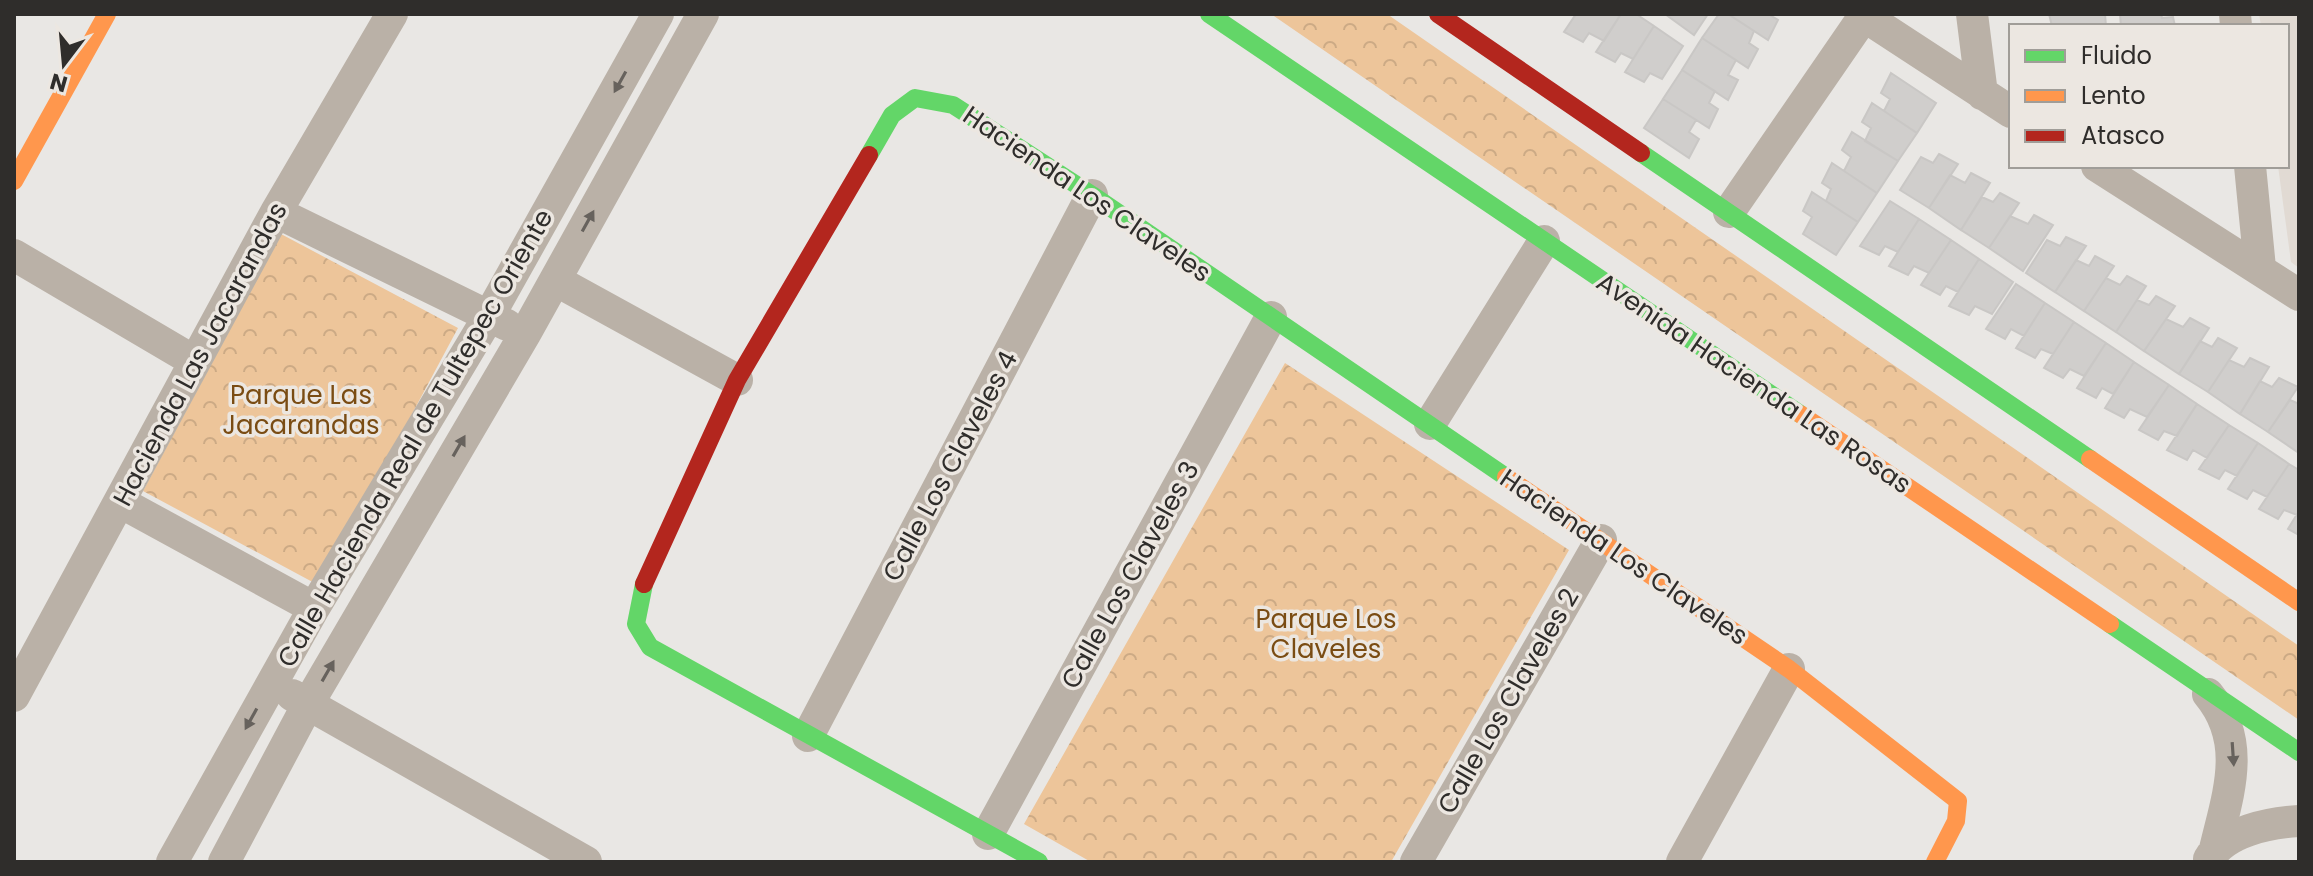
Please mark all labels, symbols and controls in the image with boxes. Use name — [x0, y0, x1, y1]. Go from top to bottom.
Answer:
north arrow — [24, 24, 104, 104]
legend — [2009, 24, 2289, 168]
text: Fluido — [2081, 39, 2152, 72]
text: N — [46, 66, 71, 100]
one-way arrow — [613, 71, 627, 93]
text: Lento — [2081, 79, 2146, 112]
street label: Hacienda Los Claveles — [956, 97, 1218, 291]
text: Atasco — [2081, 119, 2165, 152]
street label: Hacienda Las Jacarandas — [104, 196, 296, 512]
street label: Calle Hacienda Real de Tultepec Oriente — [269, 202, 561, 674]
one-way arrow — [581, 209, 595, 232]
street label: Avenida Hacienda Las Rosas — [1590, 264, 1918, 502]
street label: Calle Los Claveles 4 — [874, 345, 1026, 587]
park label: Parque Las Jacarandas — [222, 377, 380, 443]
one-way arrow — [452, 435, 466, 457]
street label: Calle Los Claveles 3 — [1052, 455, 1208, 695]
street label: Hacienda Los Claveles — [1493, 460, 1755, 654]
street label: Calle Los Claveles 2 — [1429, 582, 1587, 820]
park label: Parque Los Claveles — [1255, 601, 1397, 667]
one-way arrow — [321, 659, 335, 682]
one-way arrow — [245, 708, 259, 730]
one-way arrow — [2227, 742, 2240, 767]

